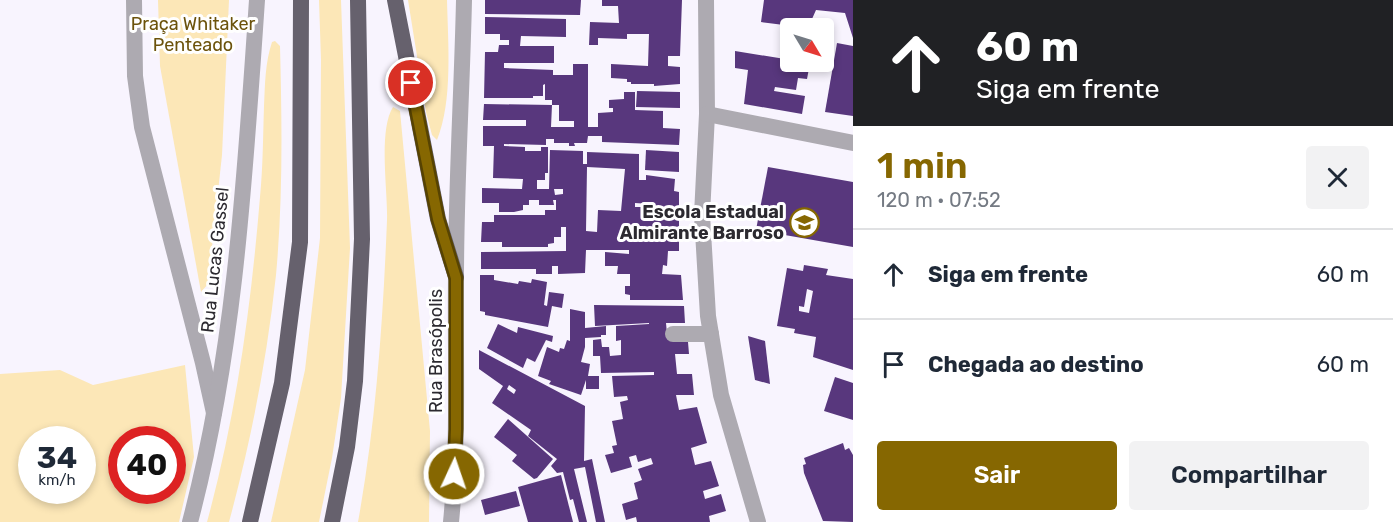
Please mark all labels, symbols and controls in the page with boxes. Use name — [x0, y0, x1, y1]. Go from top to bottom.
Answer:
park label: Praça Whitaker Penteado — [131, 13, 255, 56]
north arrow — [780, 18, 834, 72]
map controls — [780, 18, 834, 72]
text: 60 m — [976, 22, 1079, 72]
icon: ahead — [877, 24, 955, 102]
pin — [385, 57, 436, 108]
icon: arrive — [394, 66, 427, 99]
text: Siga em frente — [976, 73, 1160, 105]
text: 1 min — [877, 144, 968, 187]
button: close — [1306, 146, 1369, 209]
street label: Rua Lucas Gassel — [196, 186, 234, 334]
text: 120 m · 07:52 — [877, 188, 1001, 212]
place label: Escola Estadual Almirante Barroso — [620, 201, 784, 244]
school or university icon: Escola Estadual Almirante Barroso — [789, 206, 821, 238]
icon: ahead — [877, 258, 910, 291]
text: Siga em frente — [928, 261, 1088, 288]
text: 60 m — [1317, 261, 1369, 288]
street label: Rua Brasópolis — [425, 289, 447, 413]
icon: arrive — [877, 348, 910, 381]
text: Chegada ao destino — [928, 351, 1144, 378]
text: 60 m — [1317, 351, 1369, 378]
speed limit sign: 40 — [108, 426, 186, 504]
text: 34 — [37, 440, 77, 476]
button: Sair — [877, 441, 1117, 510]
button: Compartilhar — [1129, 441, 1369, 510]
position arrow — [422, 442, 486, 506]
text: km/h — [38, 471, 76, 489]

